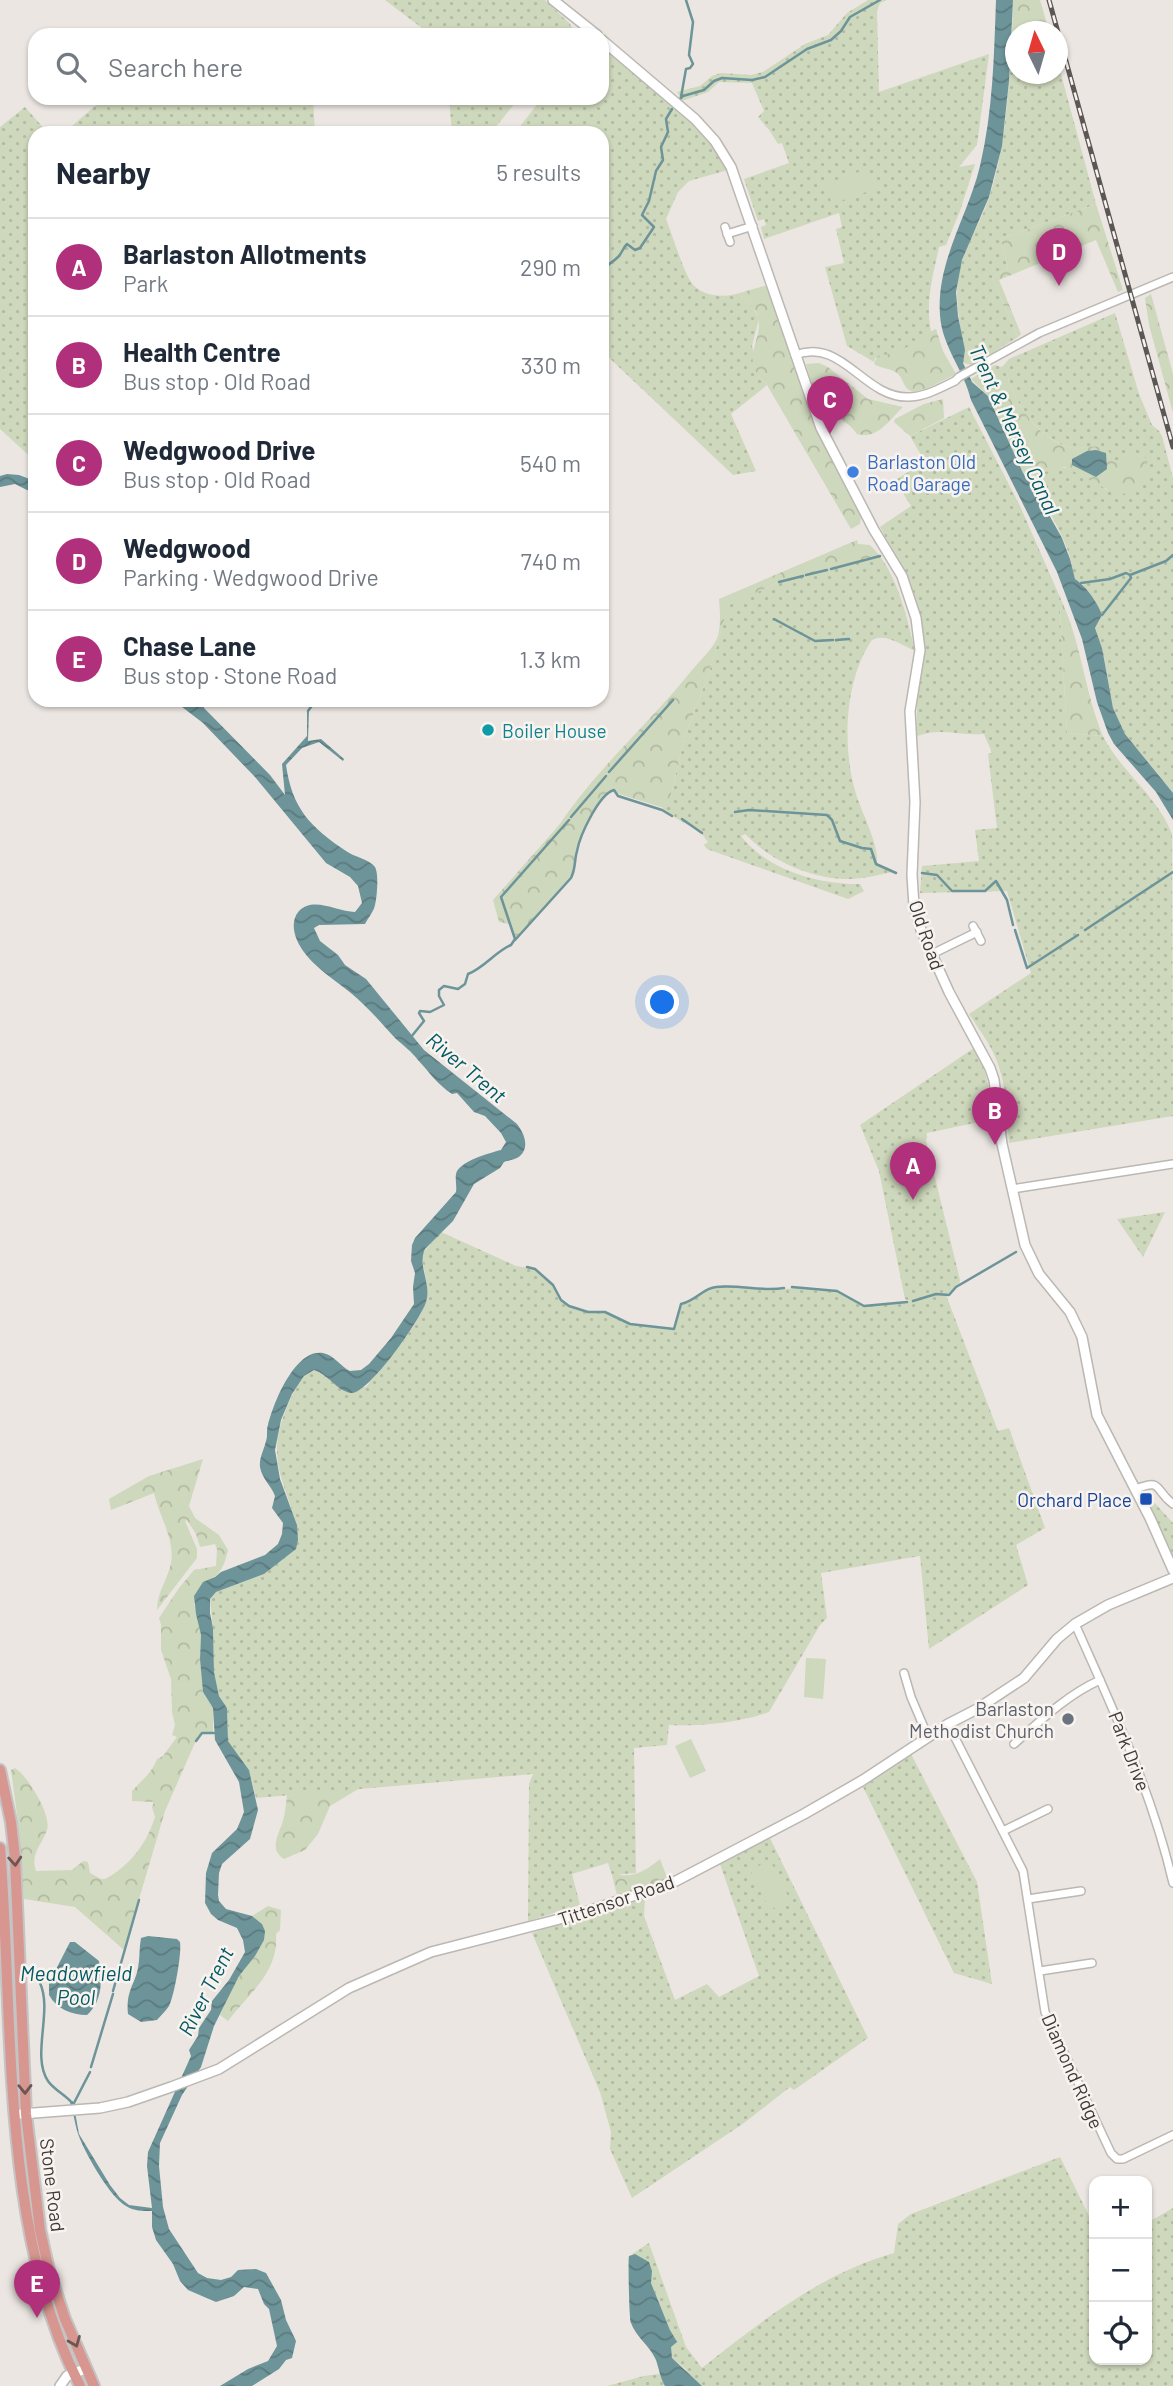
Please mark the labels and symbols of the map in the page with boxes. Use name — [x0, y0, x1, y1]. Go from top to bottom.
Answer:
north arrow — [1005, 21, 1068, 84]
pin: D — [1036, 228, 1082, 286]
water label: Trent & Mersey Canal — [965, 340, 1066, 519]
pin: C — [807, 376, 853, 434]
place label: Barlaston Old Road Garage — [867, 450, 976, 495]
marker: Barlaston Old Road Garage — [845, 464, 861, 480]
place label: Boiler House — [502, 719, 607, 742]
marker: Boiler House — [480, 722, 496, 738]
street label: Old Road — [904, 897, 950, 973]
your location — [645, 985, 679, 1019]
water label: River Trent — [422, 1026, 512, 1108]
pin: B — [972, 1087, 1018, 1145]
pin: A — [890, 1142, 936, 1200]
place label: Orchard Place — [1017, 1488, 1132, 1511]
marker: Orchard Place — [1138, 1491, 1154, 1507]
place label: Barlaston Methodist Church — [909, 1697, 1054, 1742]
street label: Park Drive — [1104, 1708, 1156, 1794]
marker: Barlaston Methodist Church — [1060, 1711, 1076, 1727]
one-way arrow — [7, 1856, 22, 1867]
street label: Tittensor Road — [555, 1869, 677, 1931]
water label: River Trent — [172, 1942, 238, 2040]
water label: Meadowfield Pool — [20, 1960, 132, 2009]
street label: Diamond Ridge — [1037, 2010, 1109, 2132]
one-way arrow — [18, 2083, 33, 2094]
street label: Stone Road — [36, 2137, 70, 2233]
pin: E — [14, 2260, 60, 2318]
one-way arrow — [66, 2335, 80, 2347]

